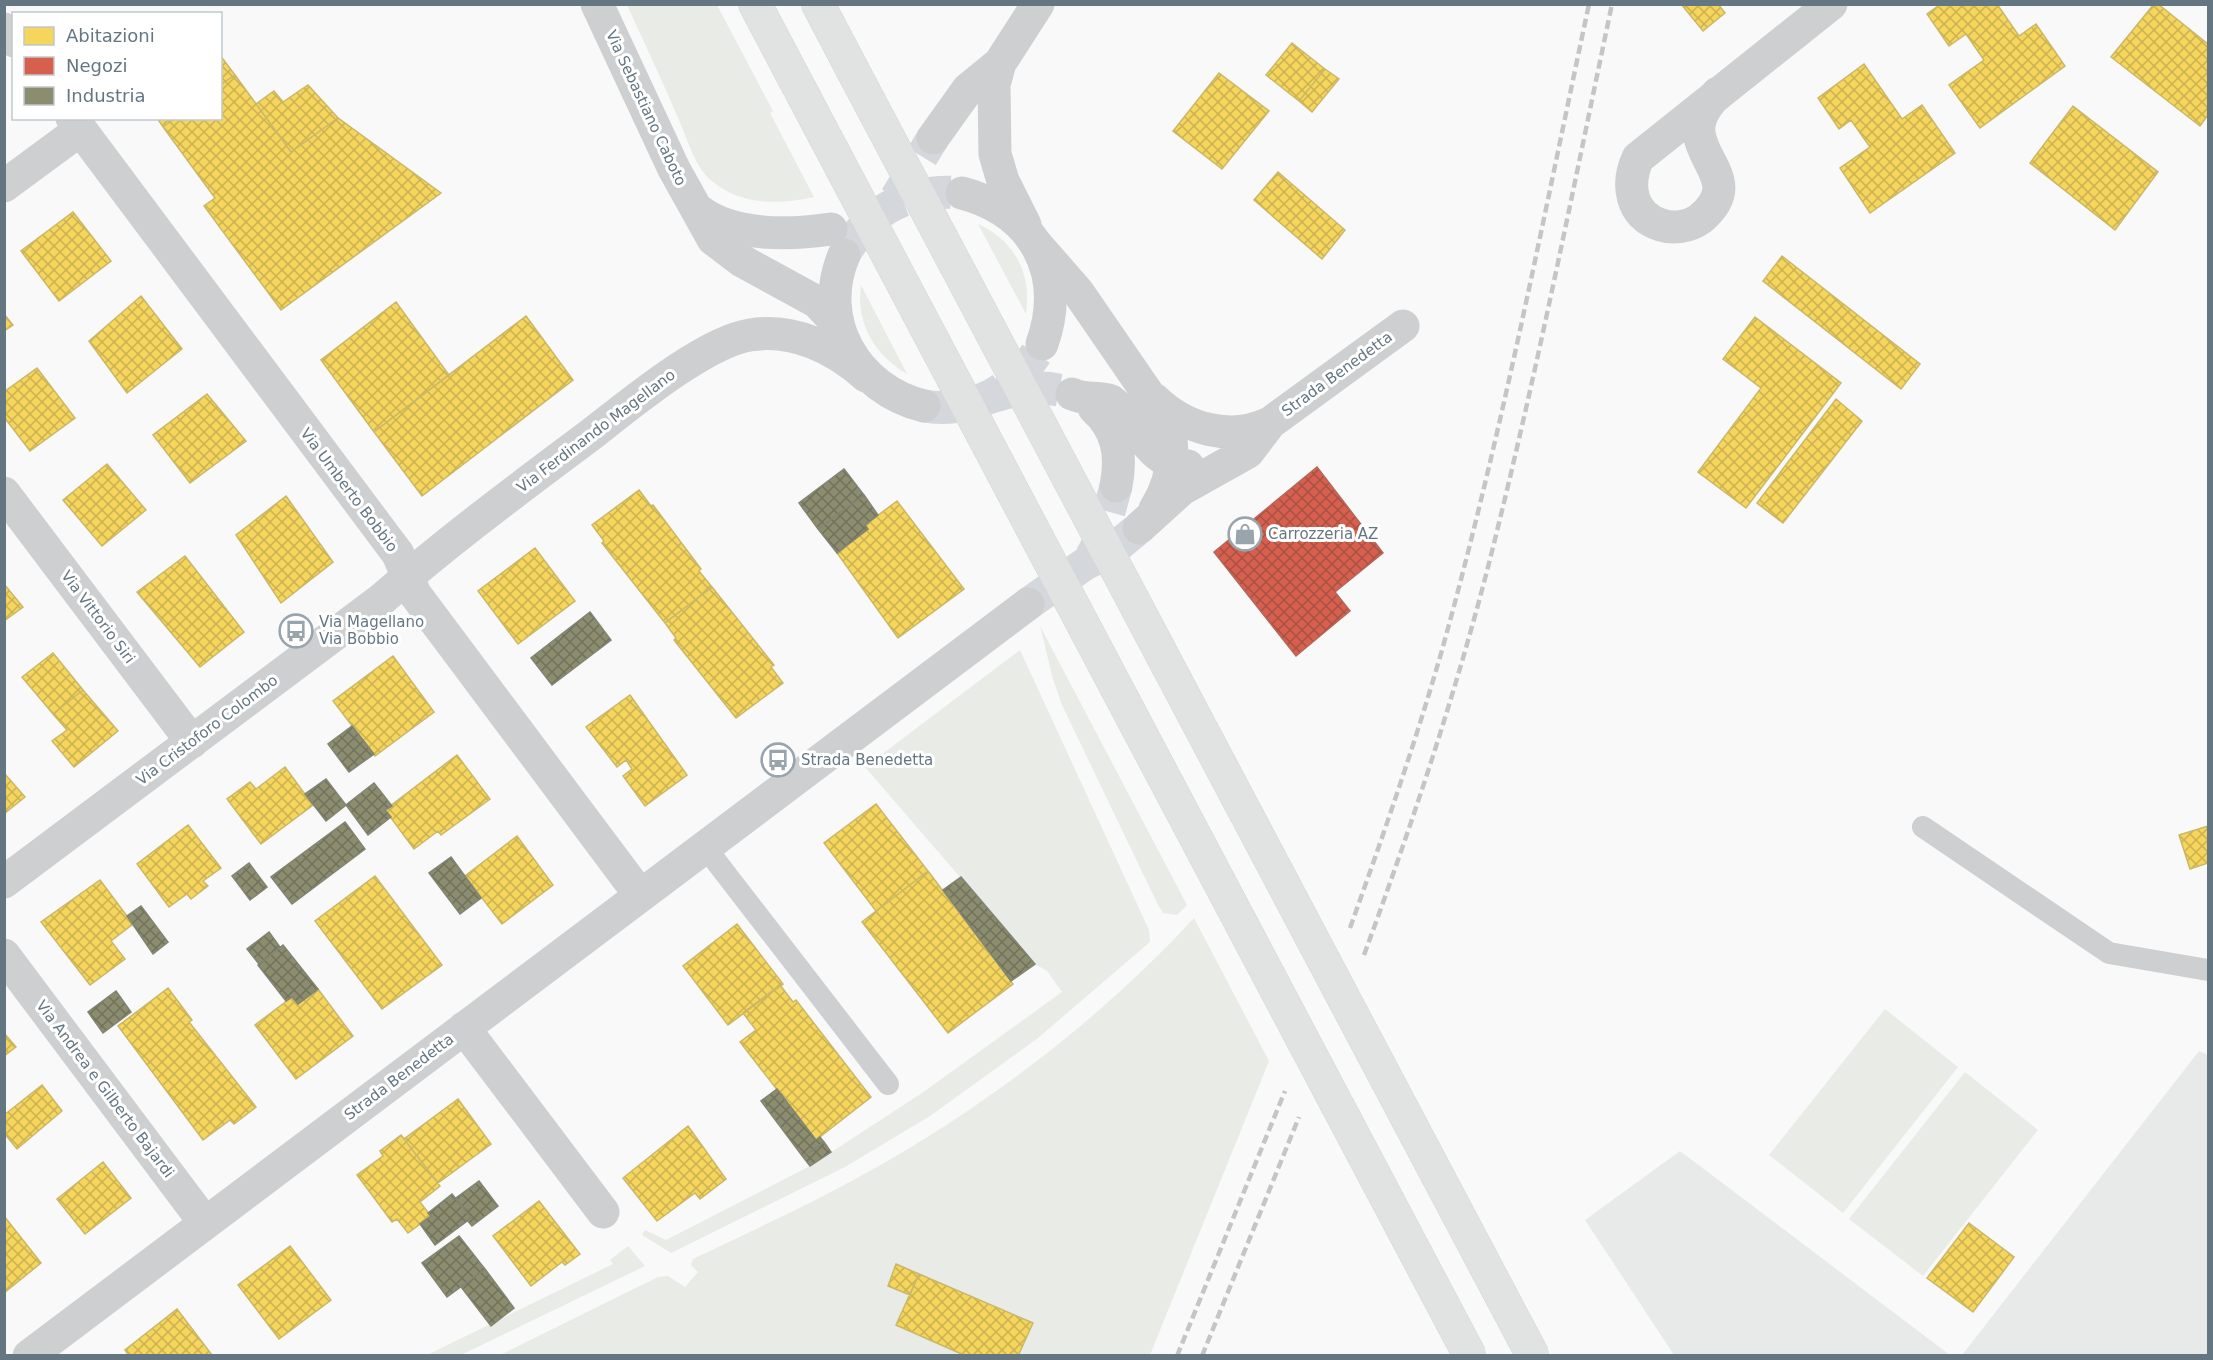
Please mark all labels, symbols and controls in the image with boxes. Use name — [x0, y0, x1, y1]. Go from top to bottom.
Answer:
legend — [12, 12, 222, 120]
text: Abitazioni — [66, 25, 155, 46]
street label: Via Sebastiano Caboto — [602, 27, 690, 189]
text: Negozi — [66, 55, 127, 76]
text: Industria — [66, 85, 145, 106]
street label: Strada Benedetta — [1278, 328, 1396, 420]
street label: Via Ferdinando Magellano — [513, 366, 679, 496]
street label: Via Umberto Bobbio — [297, 425, 401, 555]
shop icon: Carrozzeria AZ — [1227, 516, 1263, 552]
place label: Carrozzeria AZ — [1268, 525, 1378, 543]
street label: Via Vittorio Siri — [57, 567, 139, 667]
bus stop icon: Via Magellano Via Bobbio — [278, 613, 314, 649]
place label: Via Magellano Via Bobbio — [319, 613, 424, 648]
street label: Via Cristoforo Colombo — [133, 671, 281, 789]
bus stop icon: Strada Benedetta — [760, 742, 796, 778]
place label: Strada Benedetta — [801, 751, 933, 769]
street label: Via Andrea e Gilberto Bajardi — [32, 997, 178, 1181]
street label: Strada Benedetta — [341, 1030, 457, 1124]

